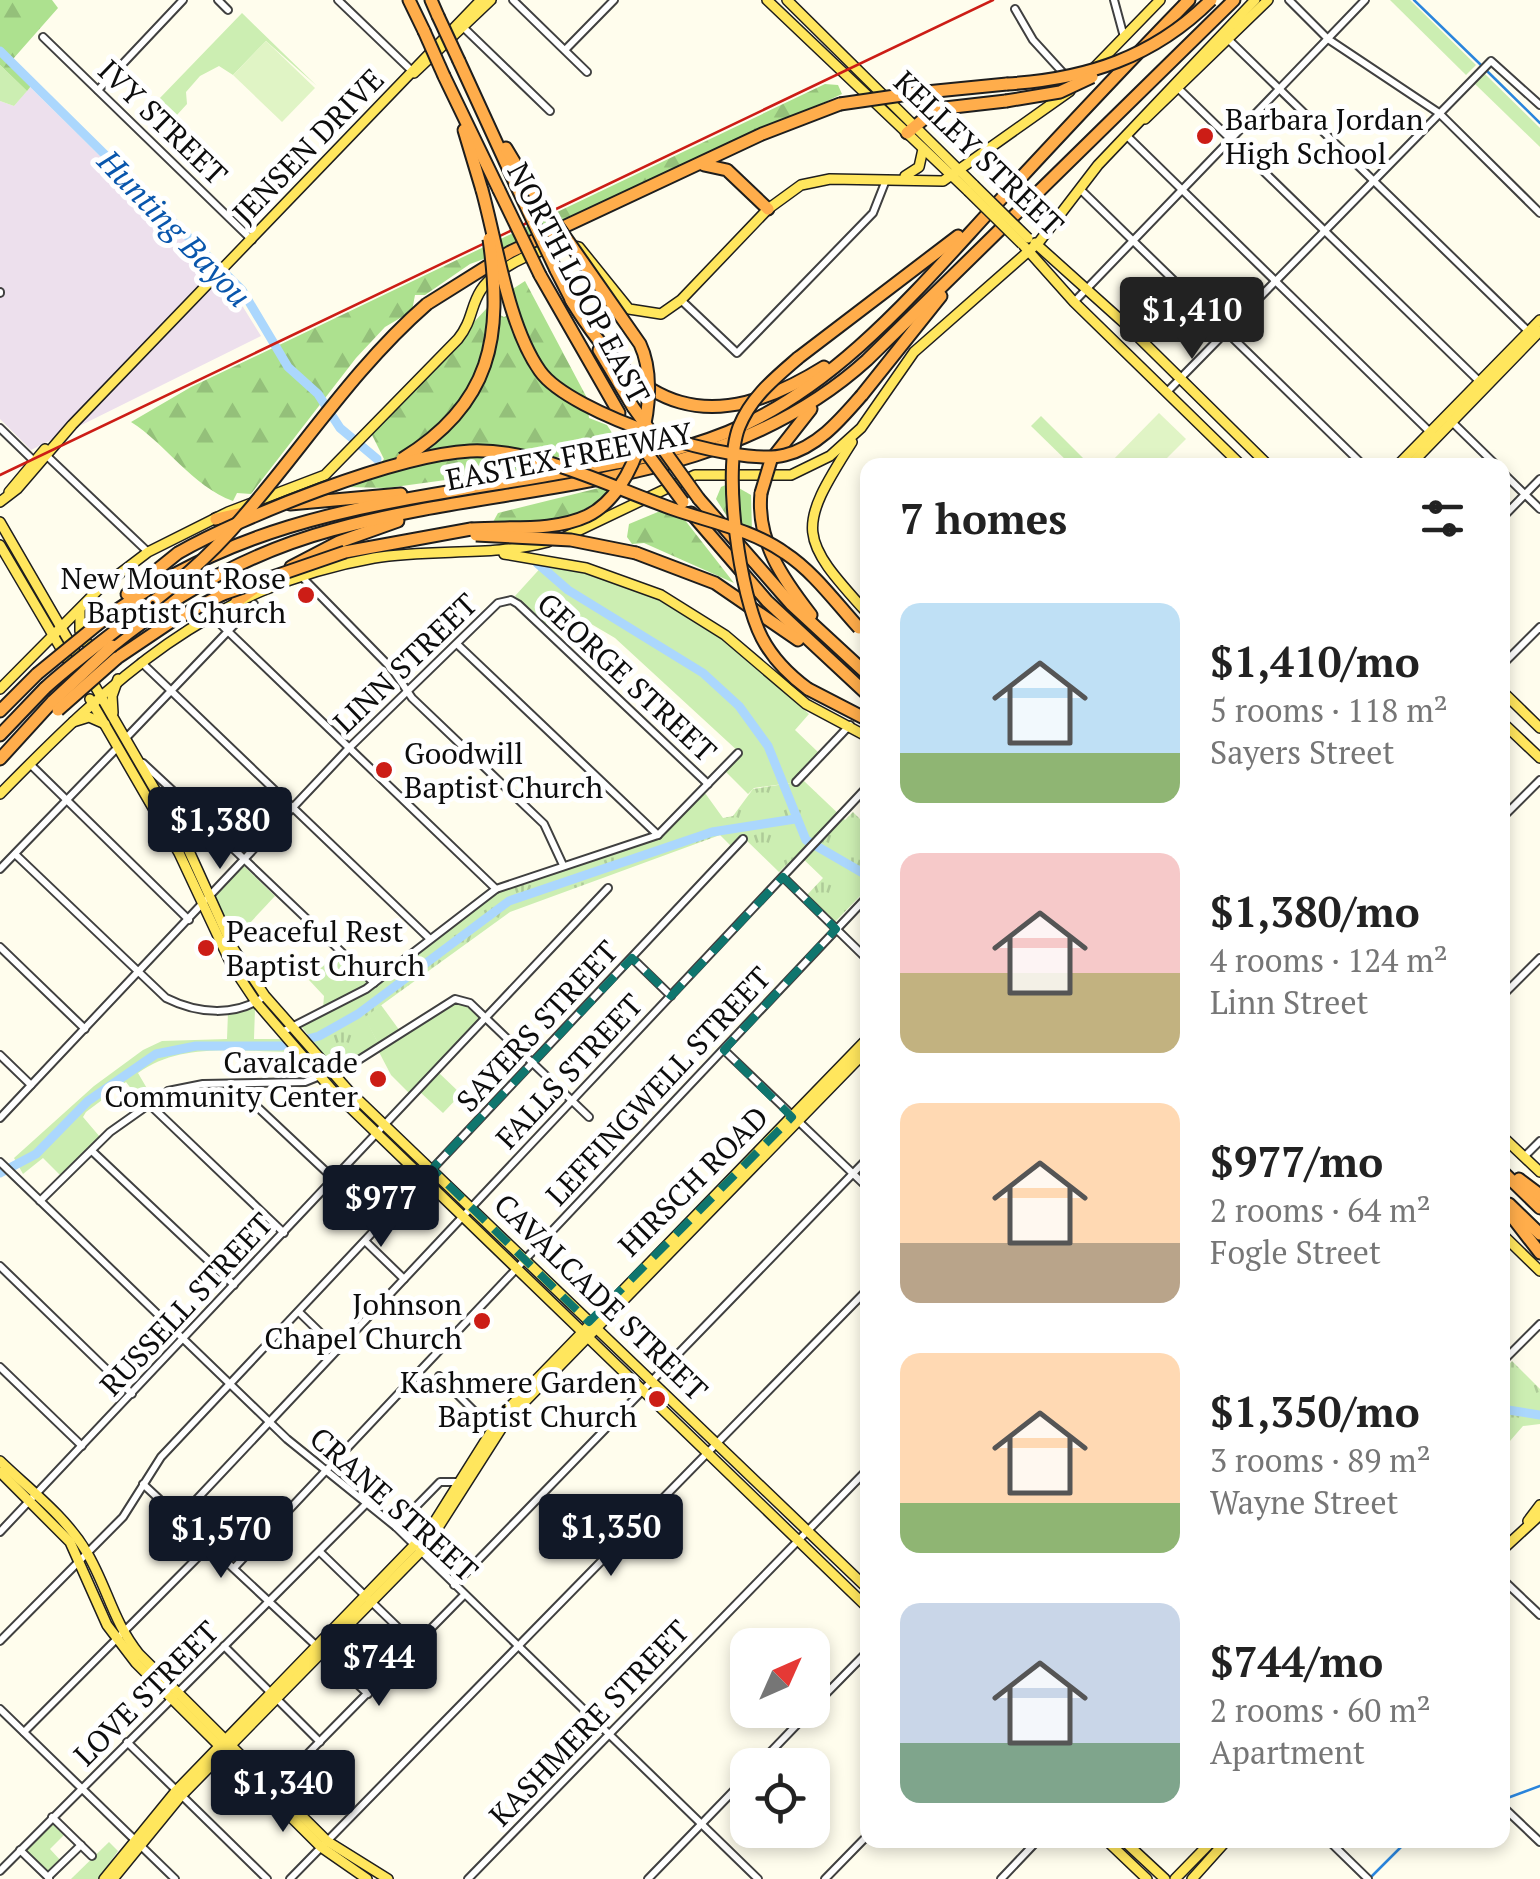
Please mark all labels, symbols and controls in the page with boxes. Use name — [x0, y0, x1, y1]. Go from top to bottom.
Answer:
street label: IVY STREET — [90, 50, 236, 194]
street label: JENSEN DRIVE — [224, 60, 392, 232]
street label: KELLEY STREET — [886, 62, 1072, 244]
place label: Barbara Jordan High School — [1225, 99, 1424, 173]
marker: Barbara Jordan High School — [1194, 125, 1216, 147]
water label: Hunting Bayou — [89, 140, 261, 316]
street label: NORTH LOOP EAST — [499, 156, 659, 410]
pin: $1,410 — [1111, 277, 1273, 362]
text: $1,410 — [1142, 288, 1242, 330]
street label: EASTEX FREEWAY — [442, 412, 696, 500]
text: 7 homes — [900, 490, 1067, 546]
icon: filters — [1415, 491, 1470, 546]
place label: New Mount Rose Baptist Church — [61, 558, 286, 632]
marker: New Mount Rose Baptist Church — [295, 584, 317, 606]
street label: LINN STREET — [324, 584, 486, 742]
street label: GEORGE STREET — [529, 584, 725, 770]
text: $1,410/mo — [1210, 633, 1420, 689]
icon: home — [980, 643, 1100, 763]
text: 5 rooms · 118 m² — [1210, 689, 1448, 731]
text: Sayers Street — [1210, 731, 1394, 773]
place label: Goodwill Baptist Church — [404, 733, 603, 807]
marker: Goodwill Baptist Church — [373, 759, 395, 781]
pin: $1,380 — [139, 787, 301, 872]
text: $1,380 — [170, 798, 270, 840]
text: $1,380/mo — [1210, 883, 1420, 939]
icon: home — [980, 893, 1100, 1013]
place label: Peaceful Rest Baptist Church — [226, 911, 425, 985]
street label: SAYERS STREET — [447, 932, 627, 1120]
marker: Peaceful Rest Baptist Church — [195, 937, 217, 959]
text: 4 rooms · 124 m² — [1210, 939, 1448, 981]
street label: LEFFINGWELL STREET — [537, 958, 779, 1214]
text: Linn Street — [1210, 981, 1368, 1023]
street label: FALLS STREET — [487, 985, 651, 1157]
place label: Cavalcade Community Center — [104, 1042, 358, 1116]
marker: Cavalcade Community Center — [367, 1068, 389, 1090]
street label: HIRSCH ROAD — [609, 1097, 777, 1265]
text: $977/mo — [1210, 1133, 1383, 1189]
icon: home — [980, 1143, 1100, 1263]
pin: $977 — [322, 1165, 440, 1250]
text: $977 — [345, 1176, 417, 1218]
street label: CAVALCADE STREET — [486, 1185, 716, 1409]
text: 2 rooms · 64 m² — [1210, 1189, 1431, 1231]
street label: RUSSELL STREET — [91, 1204, 281, 1404]
text: Fogle Street — [1210, 1231, 1381, 1273]
place label: Johnson Chapel Church — [264, 1284, 462, 1358]
marker: Johnson Chapel Church — [471, 1310, 493, 1332]
place label: Kashmere Garden Baptist Church — [400, 1362, 637, 1436]
text: $1,350/mo — [1210, 1383, 1420, 1439]
marker: Kashmere Garden Baptist Church — [646, 1388, 668, 1410]
icon: home — [980, 1393, 1100, 1513]
street label: CRANE STREET — [302, 1418, 486, 1590]
text: 3 rooms · 89 m² — [1210, 1439, 1431, 1481]
text: Wayne Street — [1210, 1481, 1398, 1523]
pin: $1,350 — [530, 1494, 692, 1579]
pin: $1,570 — [140, 1496, 302, 1581]
text: $1,350 — [561, 1505, 661, 1547]
text: $1,570 — [171, 1507, 271, 1549]
street label: KASHMERE STREET — [480, 1611, 698, 1835]
street label: LOVE STREET — [65, 1612, 227, 1774]
pin: $744 — [320, 1624, 438, 1709]
north arrow — [730, 1628, 830, 1728]
map controls — [730, 1628, 830, 1848]
text: $744/mo — [1210, 1633, 1383, 1689]
text: $744 — [343, 1635, 415, 1677]
icon: home — [980, 1643, 1100, 1763]
text: 2 rooms · 60 m² — [1210, 1689, 1431, 1731]
text: Apartment — [1210, 1731, 1365, 1773]
button: locate — [730, 1748, 830, 1848]
pin: $1,340 — [202, 1750, 364, 1835]
text: $1,340 — [233, 1761, 333, 1803]

